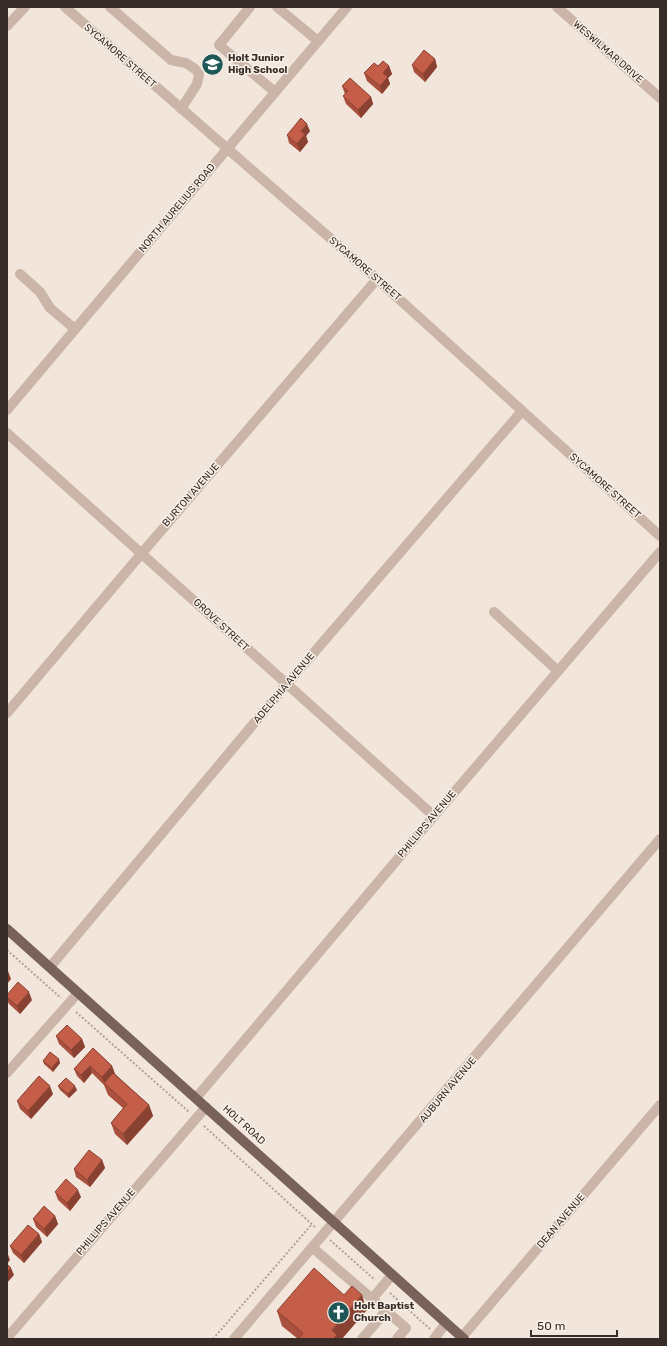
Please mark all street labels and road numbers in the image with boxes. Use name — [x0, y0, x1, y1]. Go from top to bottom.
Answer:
street label: WESWILMAR DRIVE — [570, 18, 646, 86]
street label: SYCAMORE STREET — [82, 21, 159, 91]
street label: NORTH AURELIUS ROAD — [136, 161, 218, 255]
street label: SYCAMORE STREET — [327, 234, 404, 304]
street label: SYCAMORE STREET — [567, 451, 643, 521]
street label: BURTON AVENUE — [160, 461, 222, 529]
street label: GROVE STREET — [191, 596, 251, 654]
street label: ADELPHIA AVENUE — [251, 650, 317, 726]
street label: PHILLIPS AVENUE — [395, 788, 459, 860]
street label: AUBURN AVENUE — [417, 1055, 479, 1125]
street label: HOLT ROAD — [220, 1103, 268, 1147]
street label: PHILLIPS AVENUE — [74, 1186, 138, 1258]
street label: DEAN AVENUE — [535, 1191, 587, 1251]

